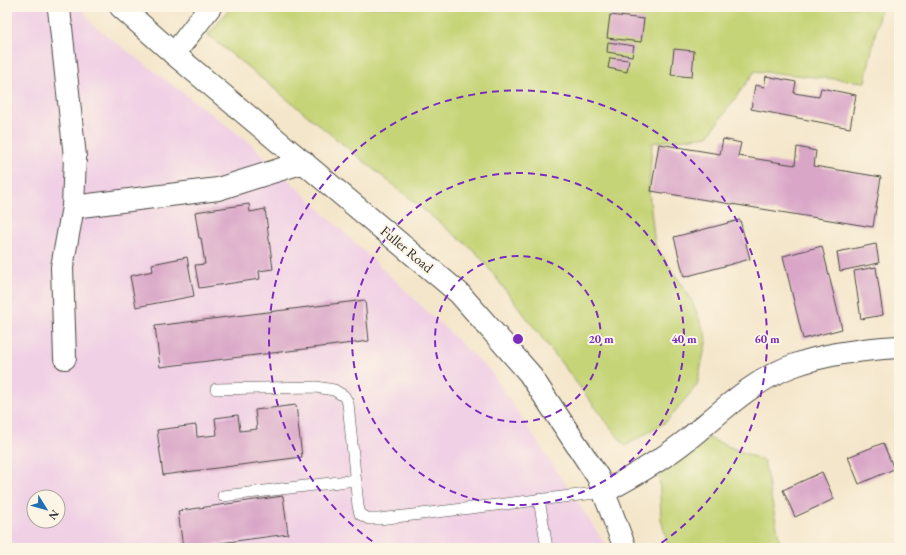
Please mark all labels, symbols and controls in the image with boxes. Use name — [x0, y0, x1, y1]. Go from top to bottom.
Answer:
street label: Fuller Road — [377, 222, 438, 277]
text: 20 m — [588, 331, 614, 347]
text: 40 m — [671, 331, 697, 347]
text: 60 m — [754, 331, 780, 347]
centre of rings — [511, 332, 525, 346]
north arrow — [26, 489, 66, 529]
text: N — [46, 507, 62, 523]

